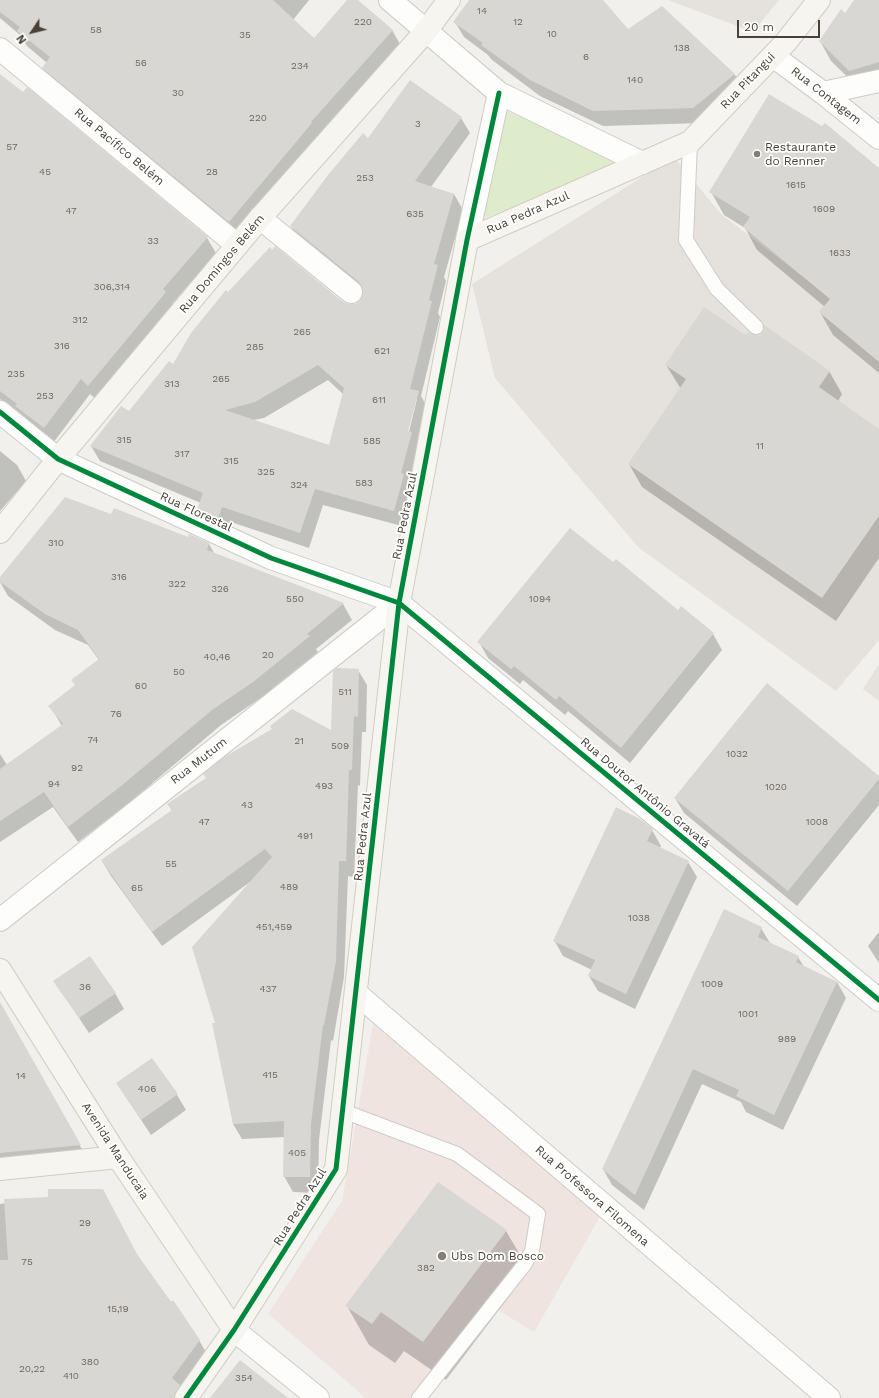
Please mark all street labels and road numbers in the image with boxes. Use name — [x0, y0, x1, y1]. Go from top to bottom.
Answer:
street label: Rua Pitangui — [718, 50, 778, 112]
street label: Rua Contagem — [788, 64, 864, 128]
street label: Rua Pacífico Belém — [71, 105, 167, 189]
street label: Rua Pedra Azul — [485, 188, 571, 238]
street label: Rua Domingos Belém — [176, 212, 268, 316]
street label: Rua Pedra Azul — [389, 471, 421, 561]
street label: Rua Florestal — [158, 489, 234, 535]
street label: Rua Mutum — [168, 735, 230, 787]
street label: Rua Doutor Antônio Gravatá — [577, 735, 713, 851]
street label: Rua Pedra Azul — [351, 792, 375, 882]
street label: Avenida Manducaia — [78, 1100, 152, 1202]
street label: Rua Professora Filomena — [532, 1143, 652, 1249]
street label: Rua Pedra Azul — [270, 1166, 330, 1248]

